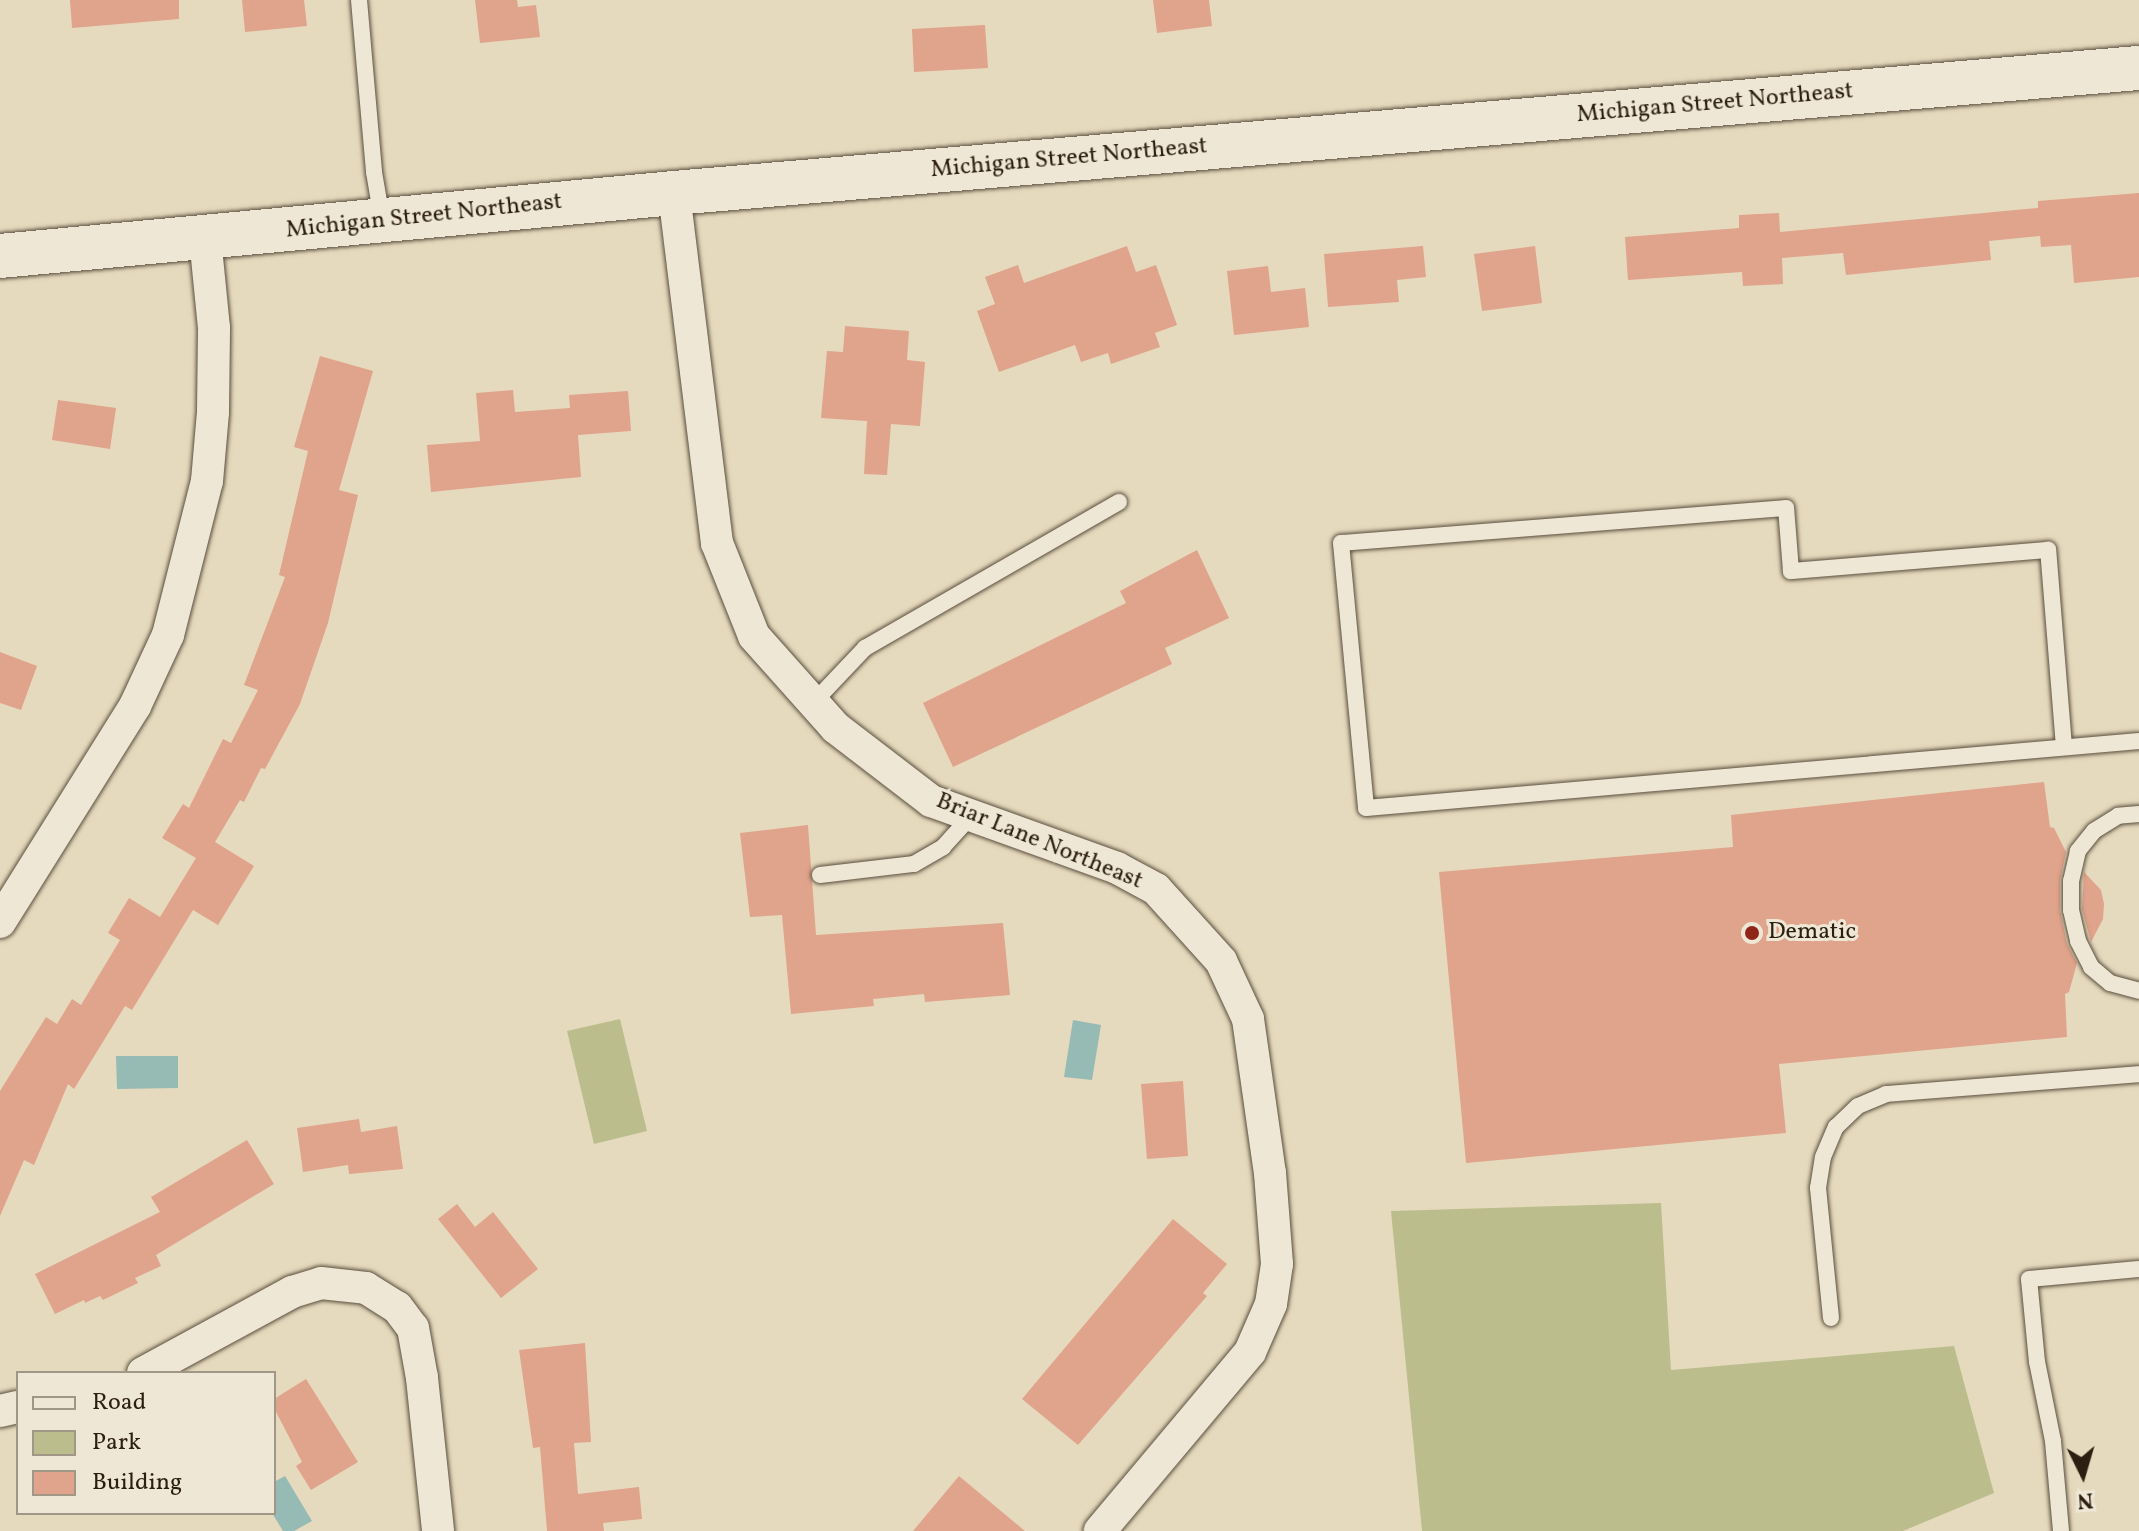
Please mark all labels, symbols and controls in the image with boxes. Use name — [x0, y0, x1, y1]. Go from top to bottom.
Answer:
street label: Michigan Street Northeast — [1575, 78, 1855, 130]
street label: Michigan Street Northeast — [929, 133, 1209, 185]
street label: Michigan Street Northeast — [284, 188, 564, 246]
street label: Briar Lane Northeast — [931, 787, 1147, 897]
place label: Dematic — [1768, 919, 1856, 947]
marker: Dematic — [1743, 924, 1761, 942]
legend — [16, 1371, 276, 1515]
text: Road — [92, 1386, 146, 1420]
text: Park — [92, 1426, 141, 1460]
north arrow — [2043, 1435, 2123, 1515]
text: Building — [92, 1466, 182, 1500]
text: N — [2076, 1483, 2094, 1516]

